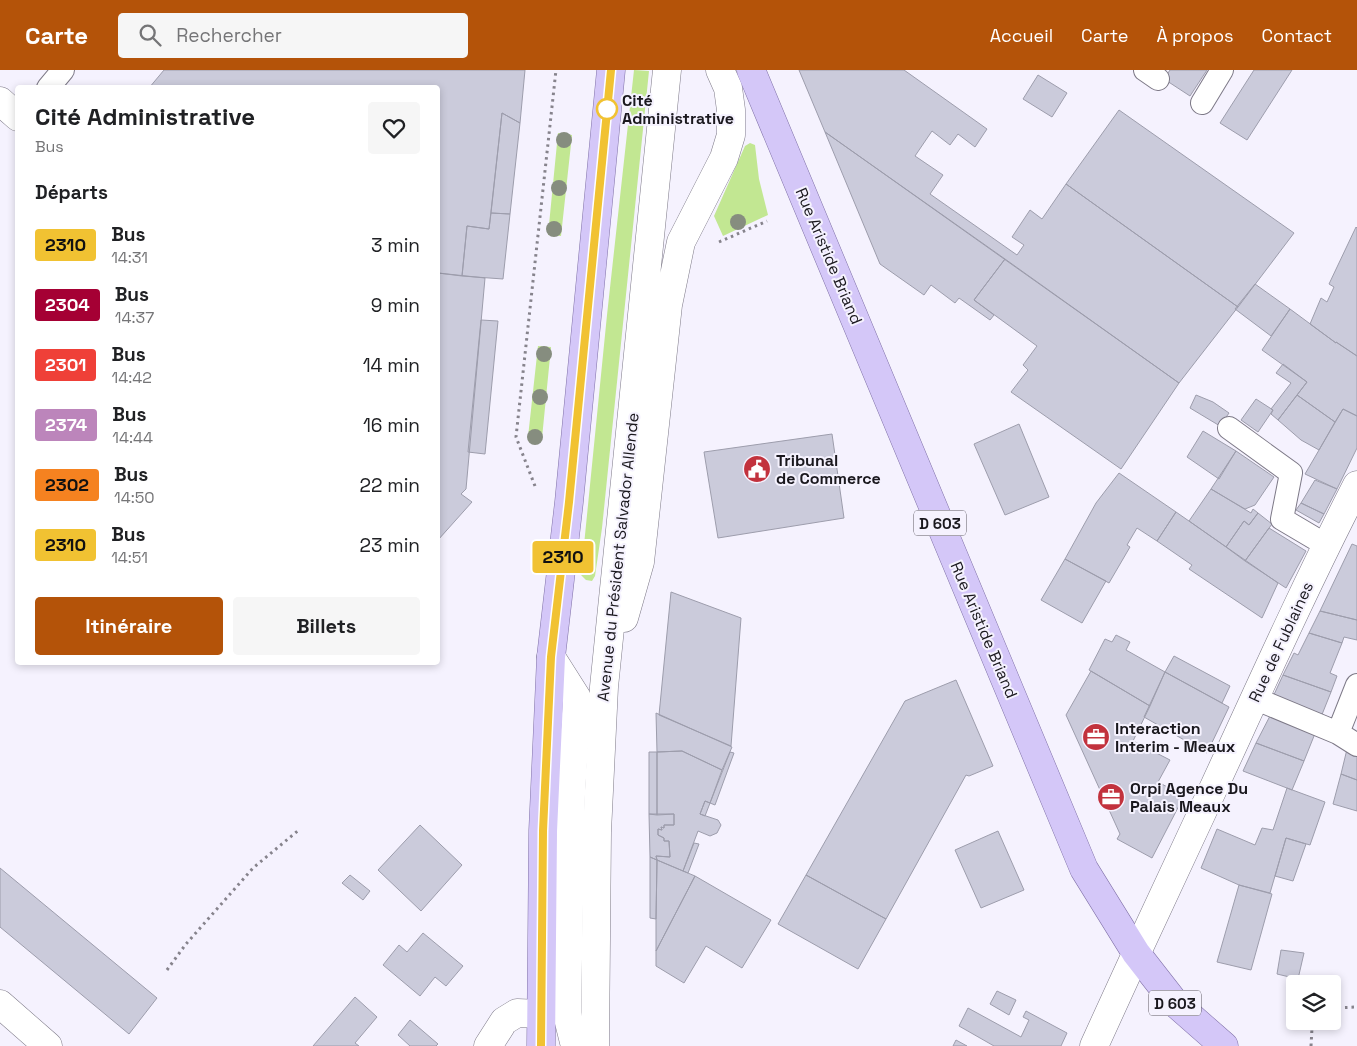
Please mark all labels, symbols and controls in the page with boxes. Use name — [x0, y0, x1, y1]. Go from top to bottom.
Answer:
search box — [118, 13, 468, 58]
text: Carte — [25, 20, 88, 51]
icon: search — [136, 21, 164, 49]
text: Rechercher — [176, 23, 282, 48]
text: Accueil — [990, 24, 1053, 47]
text: Carte — [1081, 24, 1128, 47]
text: À propos — [1156, 24, 1234, 47]
text: Contact — [1262, 24, 1332, 47]
place label: Cité Administrative — [622, 90, 734, 129]
marker: Cité Administrative — [596, 98, 618, 120]
text: Cité Administrative — [35, 101, 255, 132]
button: heart — [368, 102, 420, 154]
text: Bus — [35, 136, 64, 157]
text: Départs — [35, 180, 108, 205]
street label: Rue Aristide Briand — [791, 184, 867, 328]
text: Bus — [111, 222, 145, 247]
text: 2310 — [45, 233, 86, 256]
text: 3 min — [371, 233, 420, 258]
text: 14:31 — [111, 247, 148, 268]
text: Bus — [115, 282, 149, 307]
text: 2304 — [45, 293, 90, 316]
text: 9 min — [371, 293, 420, 318]
text: 14:37 — [115, 307, 154, 328]
text: Bus — [111, 342, 146, 367]
text: 2301 — [45, 353, 86, 376]
text: 14 min — [363, 353, 420, 378]
text: 14:42 — [111, 367, 152, 388]
text: Bus — [112, 402, 147, 427]
street label: Avenue du Président Salvador Allende — [592, 412, 644, 702]
text: 2374 — [45, 413, 87, 436]
text: 16 min — [363, 413, 420, 438]
text: 14:44 — [112, 427, 153, 448]
place label: Tribunal de Commerce — [776, 450, 881, 489]
public building icon: Tribunal de Commerce — [742, 454, 772, 484]
text: Bus — [114, 462, 148, 487]
text: 2302 — [45, 473, 89, 496]
text: 22 min — [360, 473, 420, 498]
text: 14:50 — [114, 487, 155, 508]
road number: D 603 — [914, 510, 966, 536]
text: Bus — [111, 522, 145, 547]
text: 2310 — [45, 533, 86, 556]
text: 23 min — [360, 533, 420, 558]
line badge: 2310 — [528, 541, 598, 573]
text: 2310 — [542, 545, 584, 568]
text: 14:51 — [111, 547, 148, 568]
street label: Rue Aristide Briand — [946, 558, 1022, 702]
street label: Rue de Fublaines — [1244, 578, 1318, 706]
button: Itinéraire — [35, 597, 223, 655]
button: Billets — [233, 597, 420, 655]
place label: Interaction Interim - Meaux — [1115, 718, 1236, 757]
office icon: Interaction Interim - Meaux — [1081, 722, 1111, 752]
place label: Orpi Agence Du Palais Meaux — [1130, 778, 1248, 817]
office icon: Orpi Agence Du Palais Meaux — [1096, 782, 1126, 812]
map controls — [1286, 975, 1341, 1030]
button: layers — [1286, 975, 1341, 1030]
road number: D 603 — [1149, 990, 1201, 1016]

